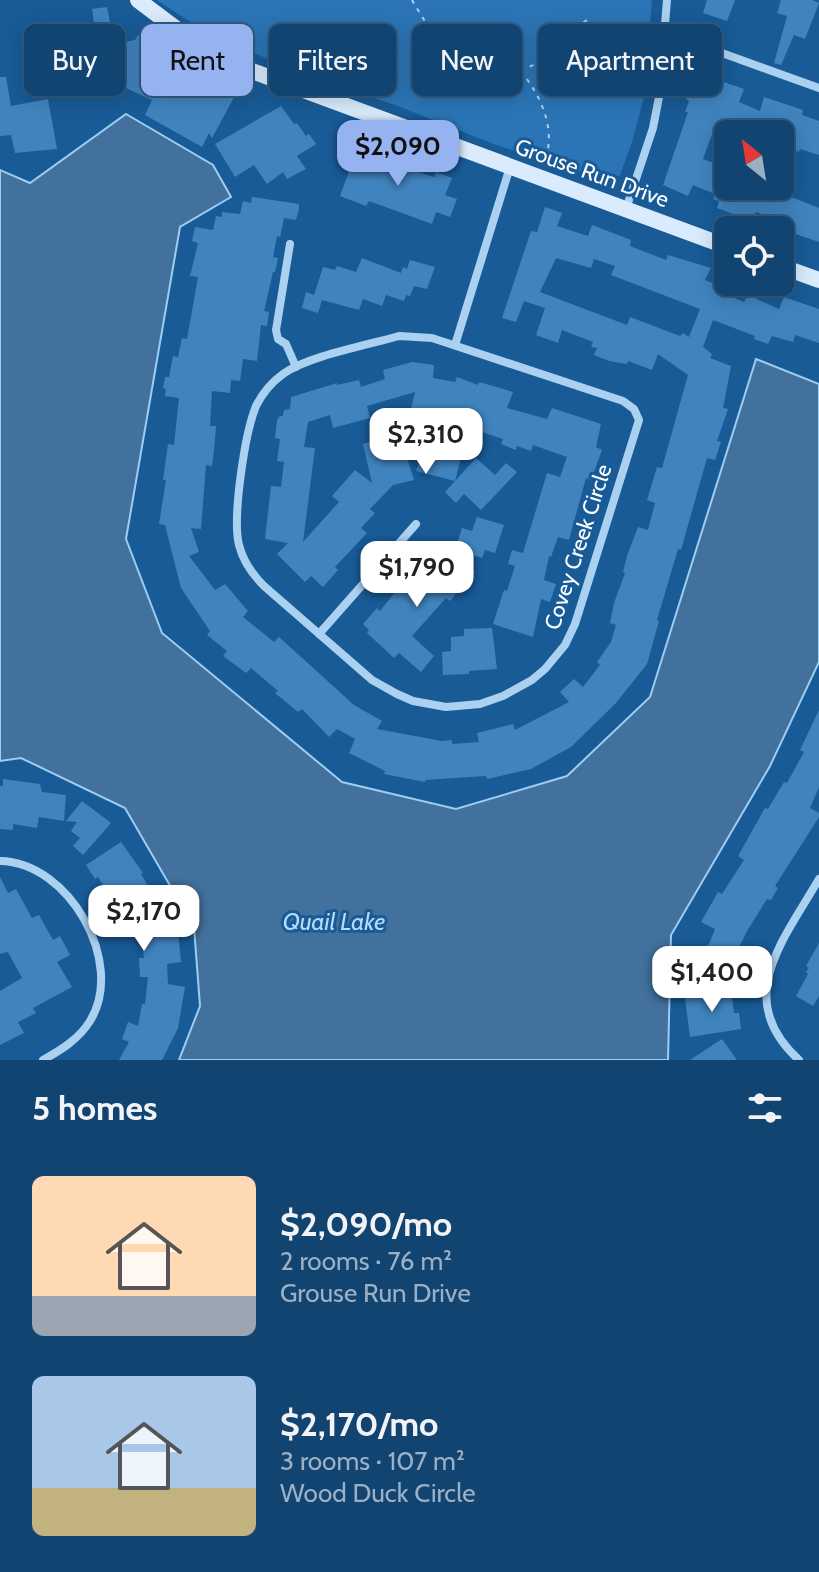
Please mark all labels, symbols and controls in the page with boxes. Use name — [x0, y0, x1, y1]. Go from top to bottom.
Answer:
chip: Buy — [24, 24, 125, 96]
chip: Rent — [141, 24, 253, 96]
chip: Filters — [269, 24, 396, 96]
chip: New — [412, 24, 522, 96]
chip: Apartment — [538, 24, 722, 96]
pin: $2,090 — [333, 120, 463, 188]
north arrow — [714, 120, 794, 200]
map controls — [714, 120, 794, 296]
text: $2,090 — [355, 130, 441, 162]
street label: Grouse Run Drive — [512, 133, 672, 213]
button: locate — [714, 216, 794, 296]
pin: $2,310 — [361, 408, 491, 476]
text: $2,310 — [388, 418, 464, 450]
street label: Covey Creek Circle — [539, 461, 617, 633]
pin: $1,790 — [352, 541, 482, 609]
text: $1,790 — [379, 551, 455, 583]
pin: $2,170 — [79, 885, 209, 953]
text: $2,170 — [106, 895, 182, 927]
water label: Quail Lake — [283, 907, 385, 936]
pin: $1,400 — [647, 946, 777, 1014]
text: $1,400 — [670, 956, 754, 988]
icon: filters — [743, 1086, 787, 1130]
text: 5 homes — [32, 1087, 157, 1129]
text: $2,090/mo — [280, 1203, 452, 1245]
icon: home — [96, 1208, 192, 1304]
text: 2 rooms · 76 m² — [280, 1245, 452, 1277]
text: Grouse Run Drive — [280, 1277, 471, 1309]
text: $2,170/mo — [280, 1403, 438, 1445]
icon: home — [96, 1408, 192, 1504]
text: 3 rooms · 107 m² — [280, 1445, 465, 1477]
text: Wood Duck Circle — [280, 1477, 475, 1509]

